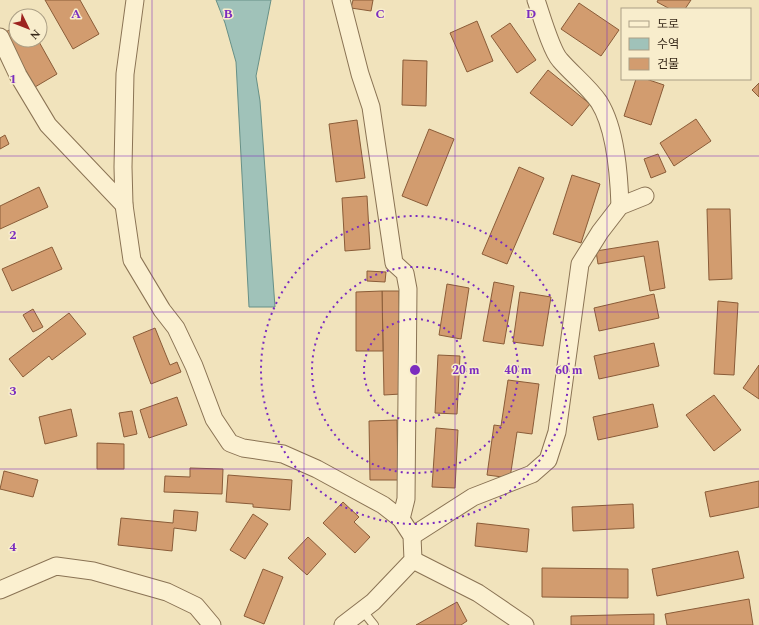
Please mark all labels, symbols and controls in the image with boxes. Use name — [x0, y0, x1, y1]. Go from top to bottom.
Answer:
text: A — [71, 4, 81, 24]
text: B — [223, 4, 233, 24]
text: C — [375, 4, 385, 24]
text: D — [526, 4, 536, 24]
north arrow — [8, 8, 48, 48]
legend — [621, 8, 751, 80]
text: 도로 — [657, 15, 679, 34]
text: N — [26, 25, 44, 44]
text: 수역 — [657, 35, 679, 54]
text: 건물 — [657, 55, 679, 74]
text: 1 — [9, 69, 17, 89]
text: 2 — [9, 225, 17, 245]
text: 20 m — [452, 361, 480, 380]
text: 40 m — [504, 361, 532, 380]
text: 60 m — [555, 361, 583, 380]
centre of rings — [408, 363, 422, 377]
text: 3 — [9, 381, 17, 401]
text: 4 — [9, 537, 17, 557]

